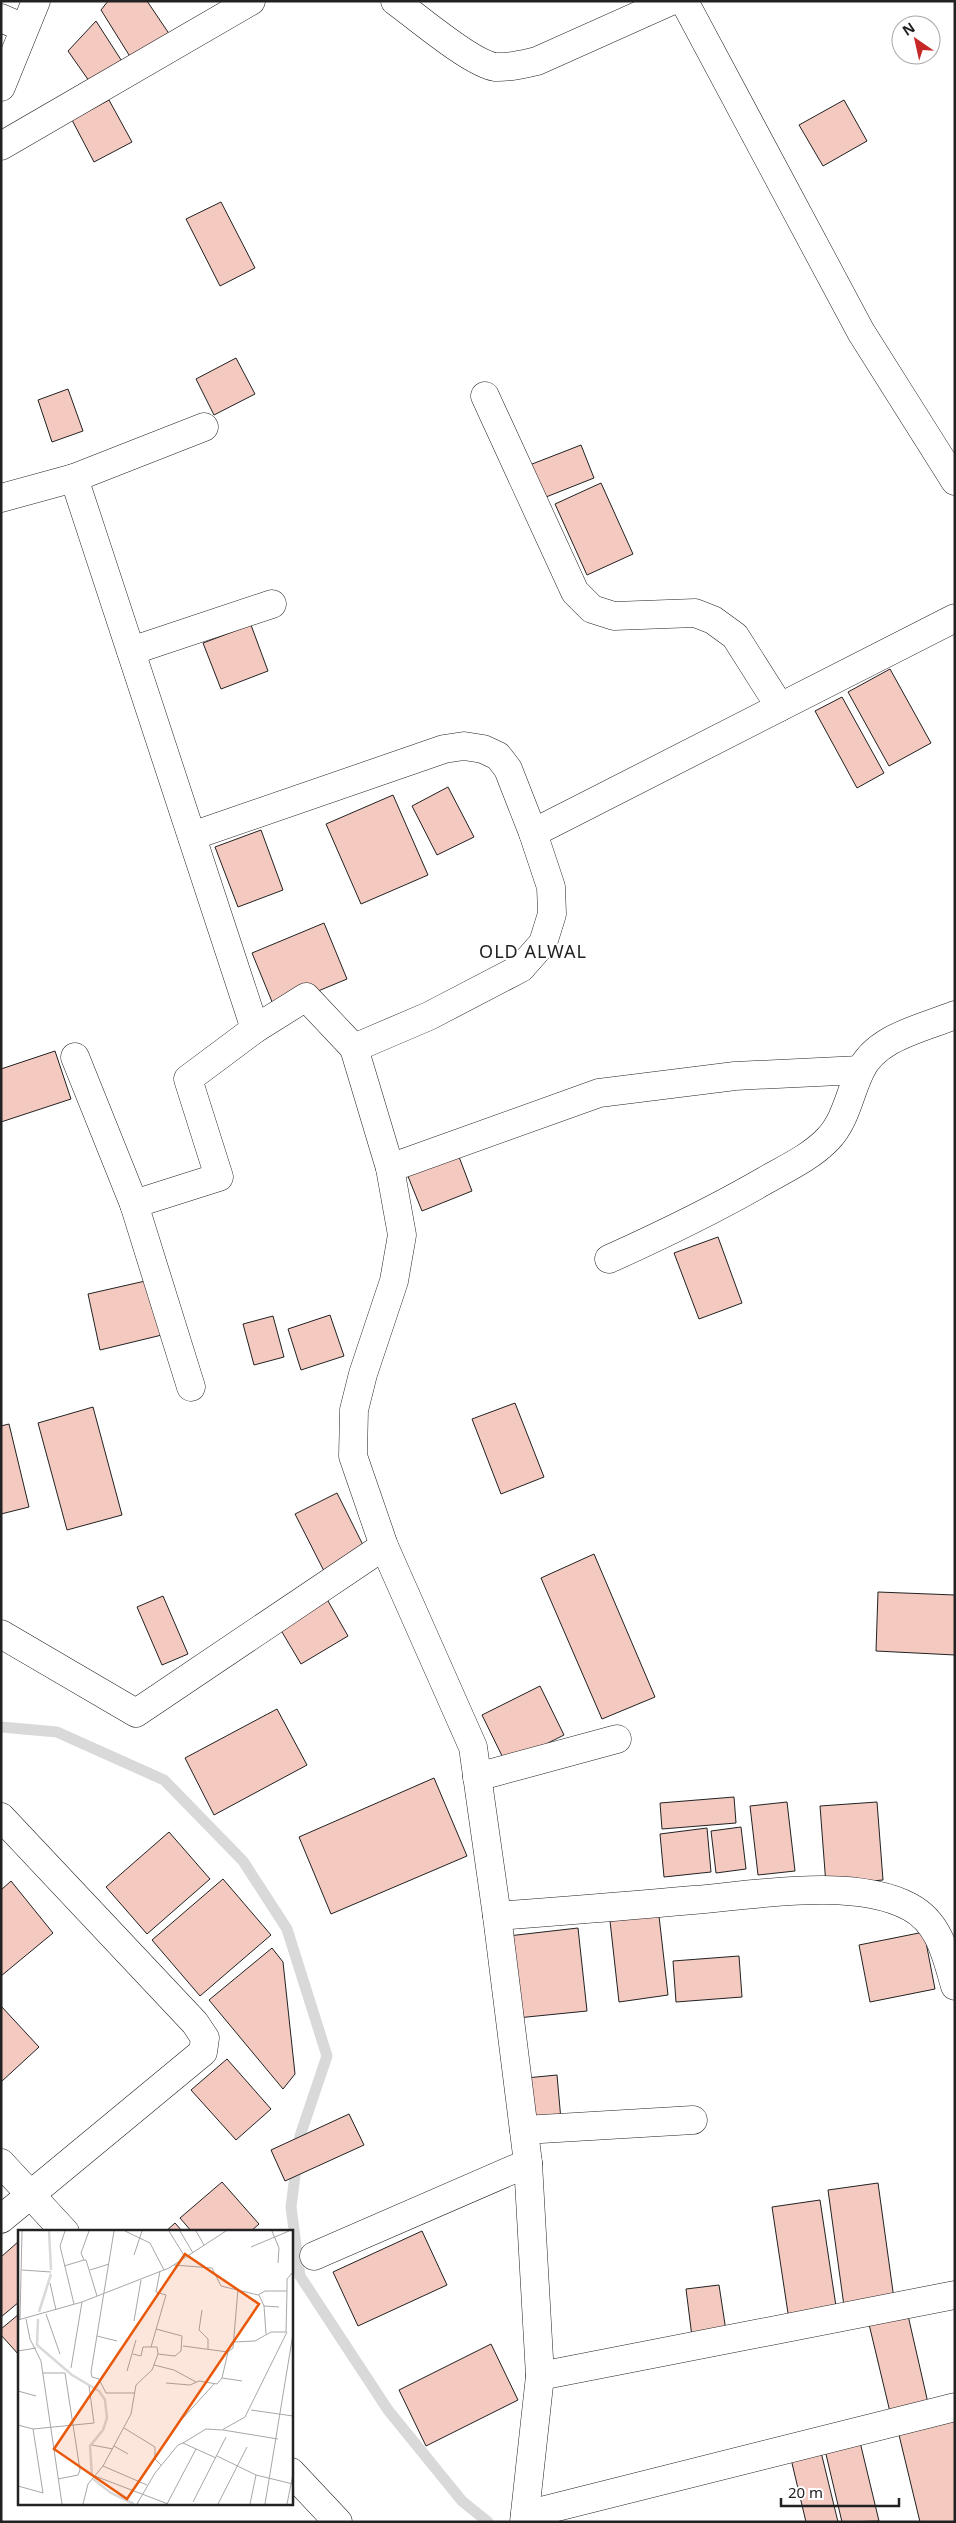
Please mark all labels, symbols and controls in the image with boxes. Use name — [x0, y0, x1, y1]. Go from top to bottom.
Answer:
north arrow — [891, 15, 941, 65]
text: N — [898, 18, 918, 40]
district label: OLD ALWAL — [479, 939, 587, 963]
inset map — [18, 2230, 292, 2506]
scale bar — [781, 2476, 898, 2508]
text: 20 m — [788, 2482, 823, 2502]

